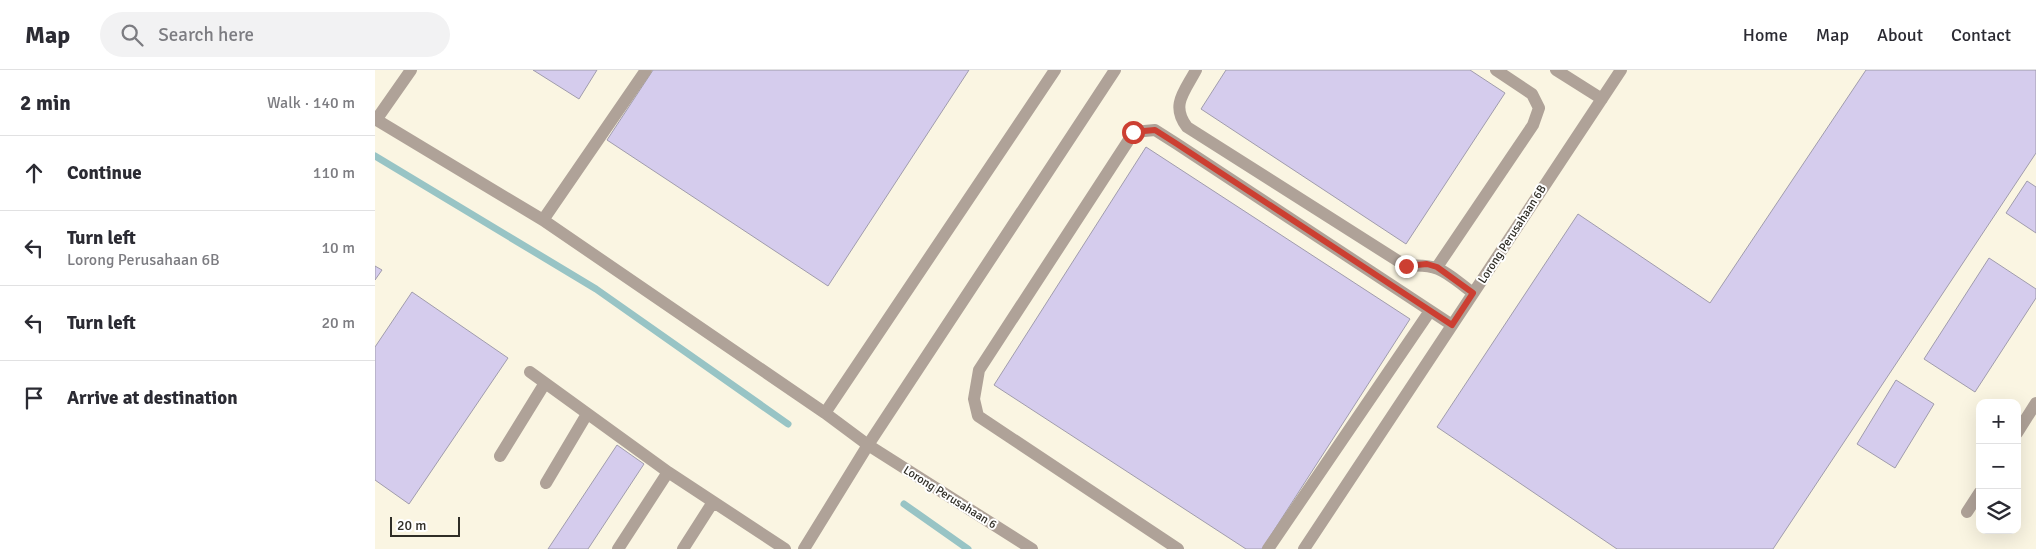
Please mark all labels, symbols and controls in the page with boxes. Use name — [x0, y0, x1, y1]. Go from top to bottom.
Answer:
search box — [100, 12, 450, 57]
text: Map — [25, 20, 70, 50]
icon: search — [118, 21, 146, 49]
text: Search here — [158, 23, 254, 47]
text: Home — [1743, 24, 1788, 46]
text: Map — [1816, 24, 1849, 46]
text: About — [1877, 24, 1923, 46]
text: Contact — [1951, 24, 2011, 46]
text: 2 min — [20, 90, 71, 116]
text: Walk · 140 m — [267, 93, 355, 113]
route start — [1122, 121, 1145, 144]
icon: ahead — [20, 159, 48, 187]
text: Continue — [67, 161, 142, 185]
text: 110 m — [313, 163, 355, 183]
street label: Lorong Perusahaan 6B — [1475, 182, 1550, 286]
text: Turn left — [67, 226, 136, 250]
icon: left — [20, 234, 48, 262]
text: 10 m — [321, 238, 355, 258]
text: Lorong Perusahaan 6B — [67, 250, 220, 270]
route end — [1395, 255, 1418, 278]
icon: left — [20, 309, 48, 337]
text: Turn left — [67, 311, 136, 335]
text: 20 m — [321, 313, 355, 333]
icon: arrive — [20, 384, 48, 412]
text: Arrive at destination — [67, 386, 238, 410]
map controls — [1976, 399, 2021, 534]
button: + — [1976, 399, 2021, 444]
button: − — [1976, 444, 2021, 489]
street label: Lorong Perusahaan 6 — [900, 463, 999, 532]
button: layers — [1976, 489, 2021, 534]
scale bar — [390, 514, 460, 537]
text: 20 m — [397, 517, 426, 534]

